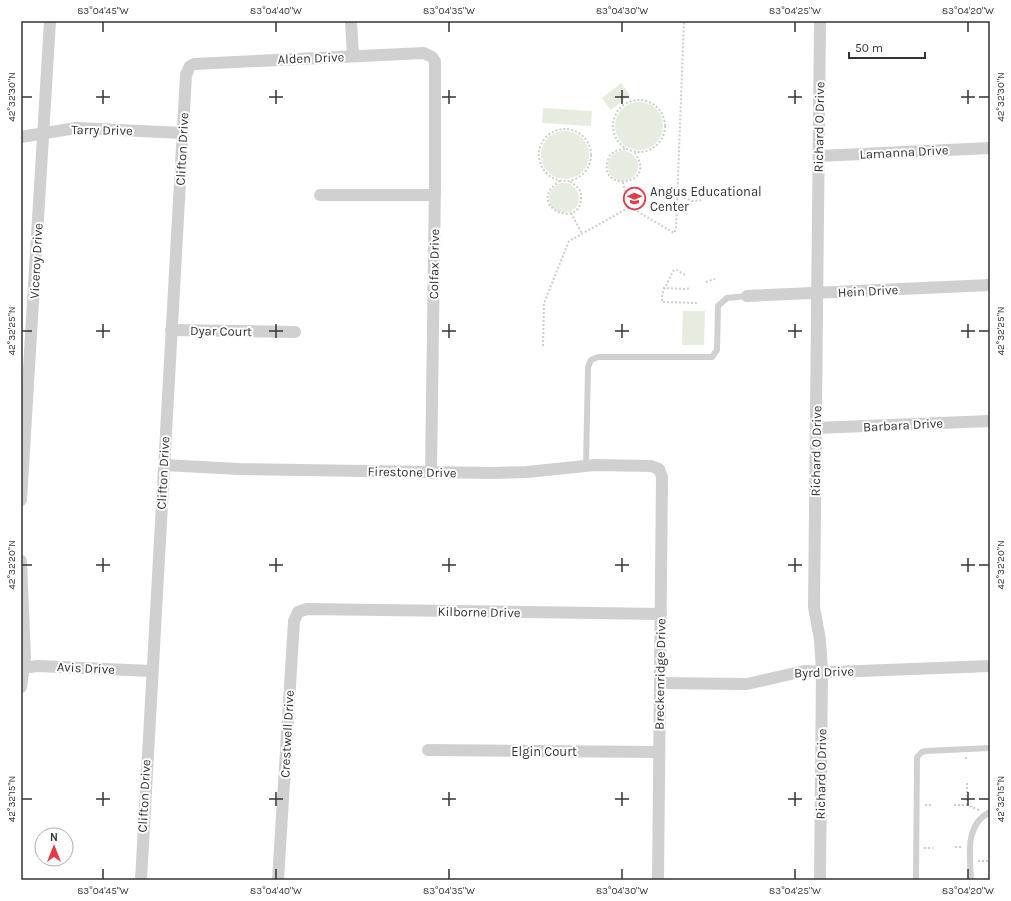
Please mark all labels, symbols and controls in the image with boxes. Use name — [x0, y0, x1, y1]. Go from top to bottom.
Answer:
text: 83°04'45"W — [77, 5, 129, 17]
text: 83°04'40"W — [250, 5, 302, 17]
text: 83°04'35"W — [423, 5, 475, 17]
text: 83°04'30"W — [596, 5, 648, 17]
text: 83°04'25"W — [769, 5, 821, 17]
text: 83°04'20"W — [942, 5, 994, 17]
scale bar — [849, 34, 925, 60]
text: 50 m — [855, 41, 883, 55]
street label: Alden Drive — [277, 49, 345, 67]
text: 42°32'30"N — [6, 72, 18, 122]
text: 42°32'30"N — [995, 72, 1007, 122]
street label: Richard O Drive — [811, 81, 827, 173]
street label: Clifton Drive — [173, 112, 191, 186]
street label: Tarry Drive — [71, 122, 133, 138]
street label: Lamanna Drive — [859, 142, 949, 162]
place label: Angus Educational Center — [650, 184, 762, 214]
school or university icon: Angus Educational Center — [621, 185, 647, 211]
street label: Viceroy Drive — [27, 222, 45, 299]
street label: Colfax Drive — [426, 228, 442, 299]
street label: Hein Drive — [837, 282, 899, 300]
text: 42°32'25"N — [6, 306, 18, 356]
text: 42°32'25"N — [995, 306, 1007, 356]
street label: Dyar Court — [190, 323, 252, 339]
street label: Richard O Drive — [808, 405, 824, 497]
street label: Barbara Drive — [863, 415, 944, 435]
street label: Clifton Drive — [154, 436, 172, 510]
street label: Firestone Drive — [367, 464, 457, 480]
text: 42°32'20"N — [6, 540, 18, 590]
text: 42°32'20"N — [995, 540, 1007, 590]
street label: Kilborne Drive — [437, 604, 521, 620]
street label: Breckenridge Drive — [652, 618, 668, 730]
street label: Avis Drive — [57, 659, 116, 677]
street label: Byrd Drive — [794, 663, 855, 681]
street label: Crestwell Drive — [277, 689, 297, 778]
street label: Richard O Drive — [813, 728, 829, 820]
street label: Elgin Court — [511, 744, 577, 759]
street label: Clifton Drive — [135, 759, 153, 833]
text: 42°32'15"N — [6, 776, 18, 822]
text: 42°32'15"N — [995, 776, 1007, 822]
north arrow — [34, 827, 74, 867]
text: N — [50, 831, 58, 844]
text: 83°04'45"W — [77, 885, 129, 897]
text: 83°04'40"W — [250, 885, 302, 897]
text: 83°04'35"W — [423, 885, 475, 897]
text: 83°04'30"W — [596, 885, 648, 897]
text: 83°04'25"W — [769, 885, 821, 897]
text: 83°04'20"W — [942, 885, 994, 897]

